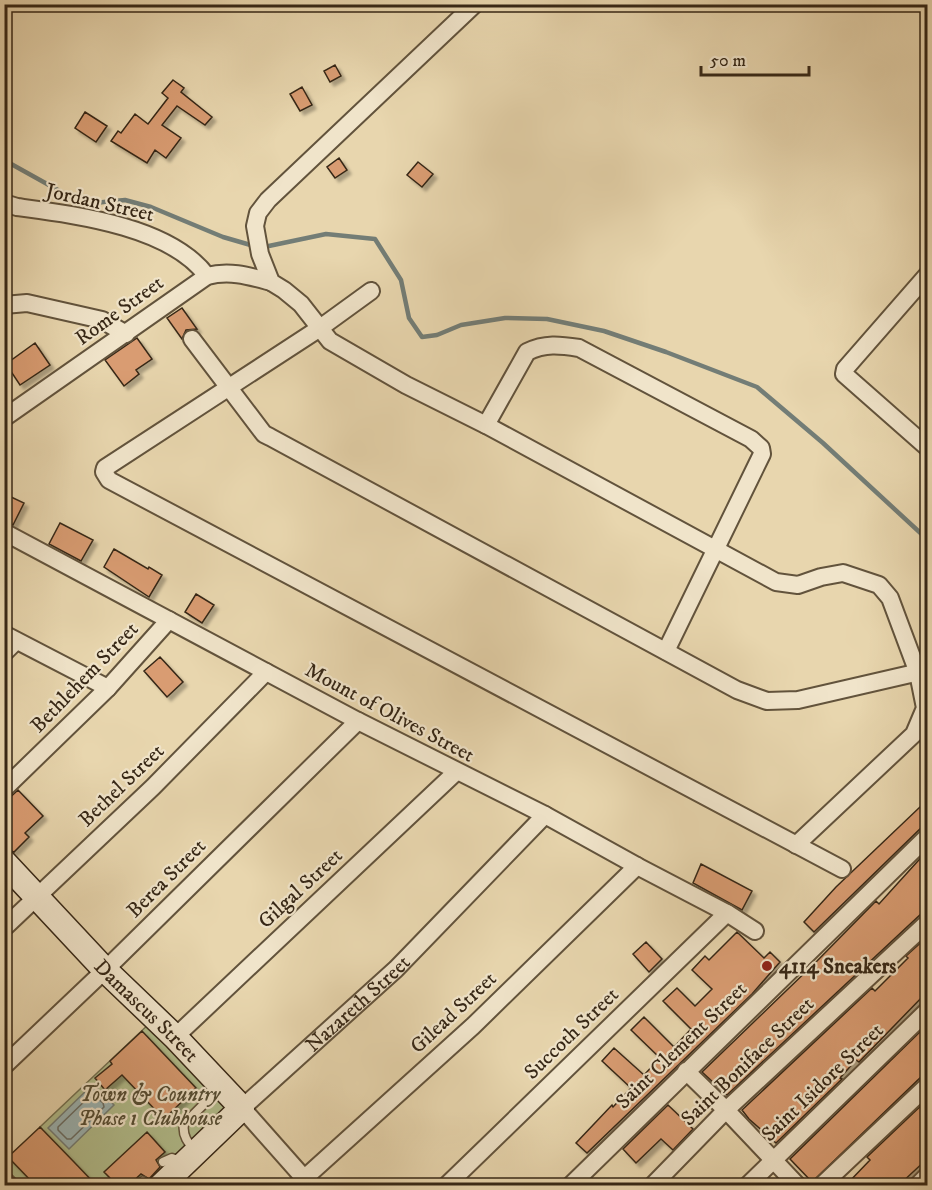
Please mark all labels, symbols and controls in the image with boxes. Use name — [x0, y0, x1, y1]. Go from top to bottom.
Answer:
scale bar — [701, 39, 809, 77]
text: 50 m — [710, 50, 746, 72]
street label: Jordan Street — [41, 177, 157, 228]
street label: Rome Street — [70, 270, 169, 352]
street label: Bethlehem Street — [25, 617, 144, 739]
street label: Mount of Olives Street — [300, 657, 479, 769]
street label: Bethel Street — [74, 738, 170, 833]
street label: Berea Street — [122, 833, 212, 924]
street label: Gilgal Street — [253, 843, 349, 934]
street label: Nazareth Street — [301, 950, 416, 1058]
street label: Damascus Street — [88, 954, 204, 1068]
place label: 4114 Sneakers — [779, 954, 896, 980]
marker: 4114 Sneakers — [760, 959, 774, 973]
street label: Gilead Street — [405, 966, 502, 1059]
street label: Saint Clement Street — [611, 976, 753, 1115]
street label: Succoth Street — [519, 982, 625, 1085]
street label: Saint Boniface Street — [676, 991, 820, 1132]
street label: Saint Isidore Street — [756, 1018, 889, 1148]
park label: Town & Country Phase 1 Clubhouse — [78, 1082, 223, 1132]

